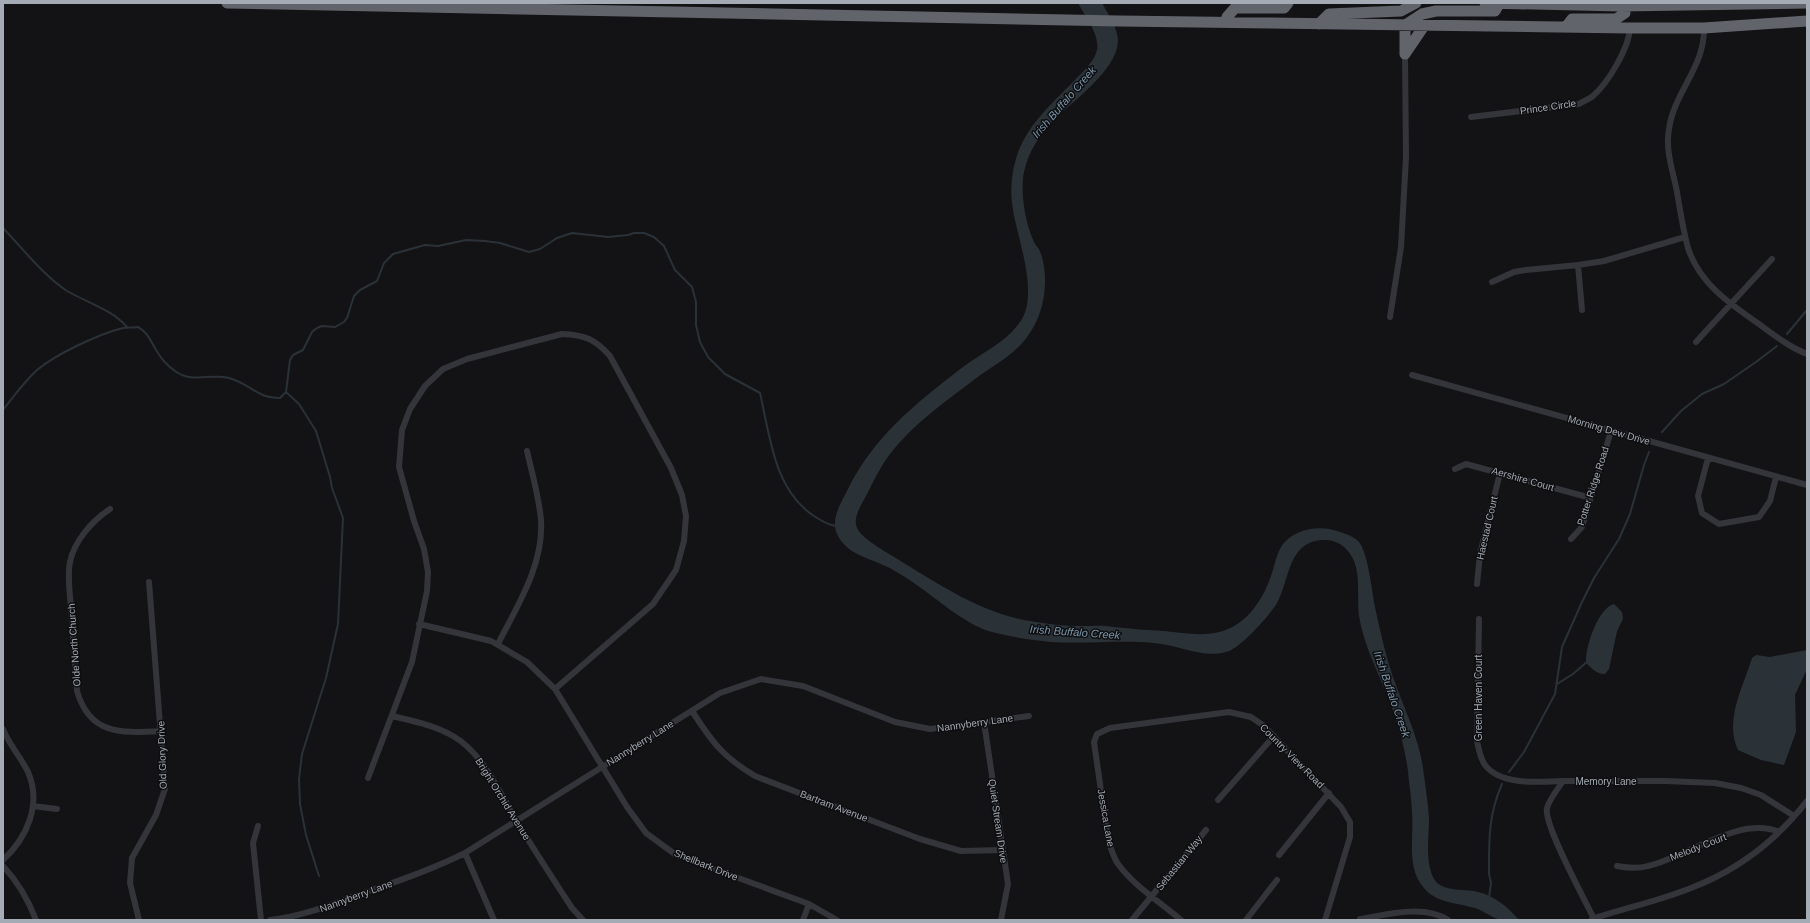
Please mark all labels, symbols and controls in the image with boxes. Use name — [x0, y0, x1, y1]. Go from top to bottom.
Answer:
water label: Irish Buffalo Creek — [1030, 64, 1099, 140]
street label: Prince Circle — [1519, 98, 1577, 116]
street label: Morning Dew Drive — [1567, 413, 1652, 447]
street label: Potter Ridge Road — [1575, 445, 1611, 527]
street label: Aershire Court — [1490, 465, 1556, 493]
street label: Haestad Court — [1474, 495, 1500, 561]
street label: Olde North Church — [66, 603, 82, 687]
water label: Irish Buffalo Creek — [1029, 623, 1121, 641]
water label: Irish Buffalo Creek — [1372, 649, 1413, 739]
street label: Green Haven Court — [1473, 654, 1484, 741]
street label: Nannyberry Lane — [936, 712, 1014, 734]
street label: Nannyberry Lane — [605, 718, 676, 768]
street label: Old Glory Drive — [155, 720, 169, 789]
street label: Country View Road — [1258, 722, 1326, 790]
street label: Bright Orchid Avenue — [473, 756, 533, 842]
street label: Memory Lane — [1575, 776, 1637, 787]
street label: Quiet Stream Drive — [987, 778, 1009, 864]
street label: Bartram Avenue — [799, 788, 870, 824]
street label: Jessica Lane — [1096, 788, 1117, 848]
street label: Melody Court — [1668, 831, 1728, 863]
street label: Sebastian Way — [1154, 834, 1204, 892]
street label: Shellbark Drive — [673, 847, 740, 883]
street label: Nannyberry Lane — [318, 878, 394, 914]

